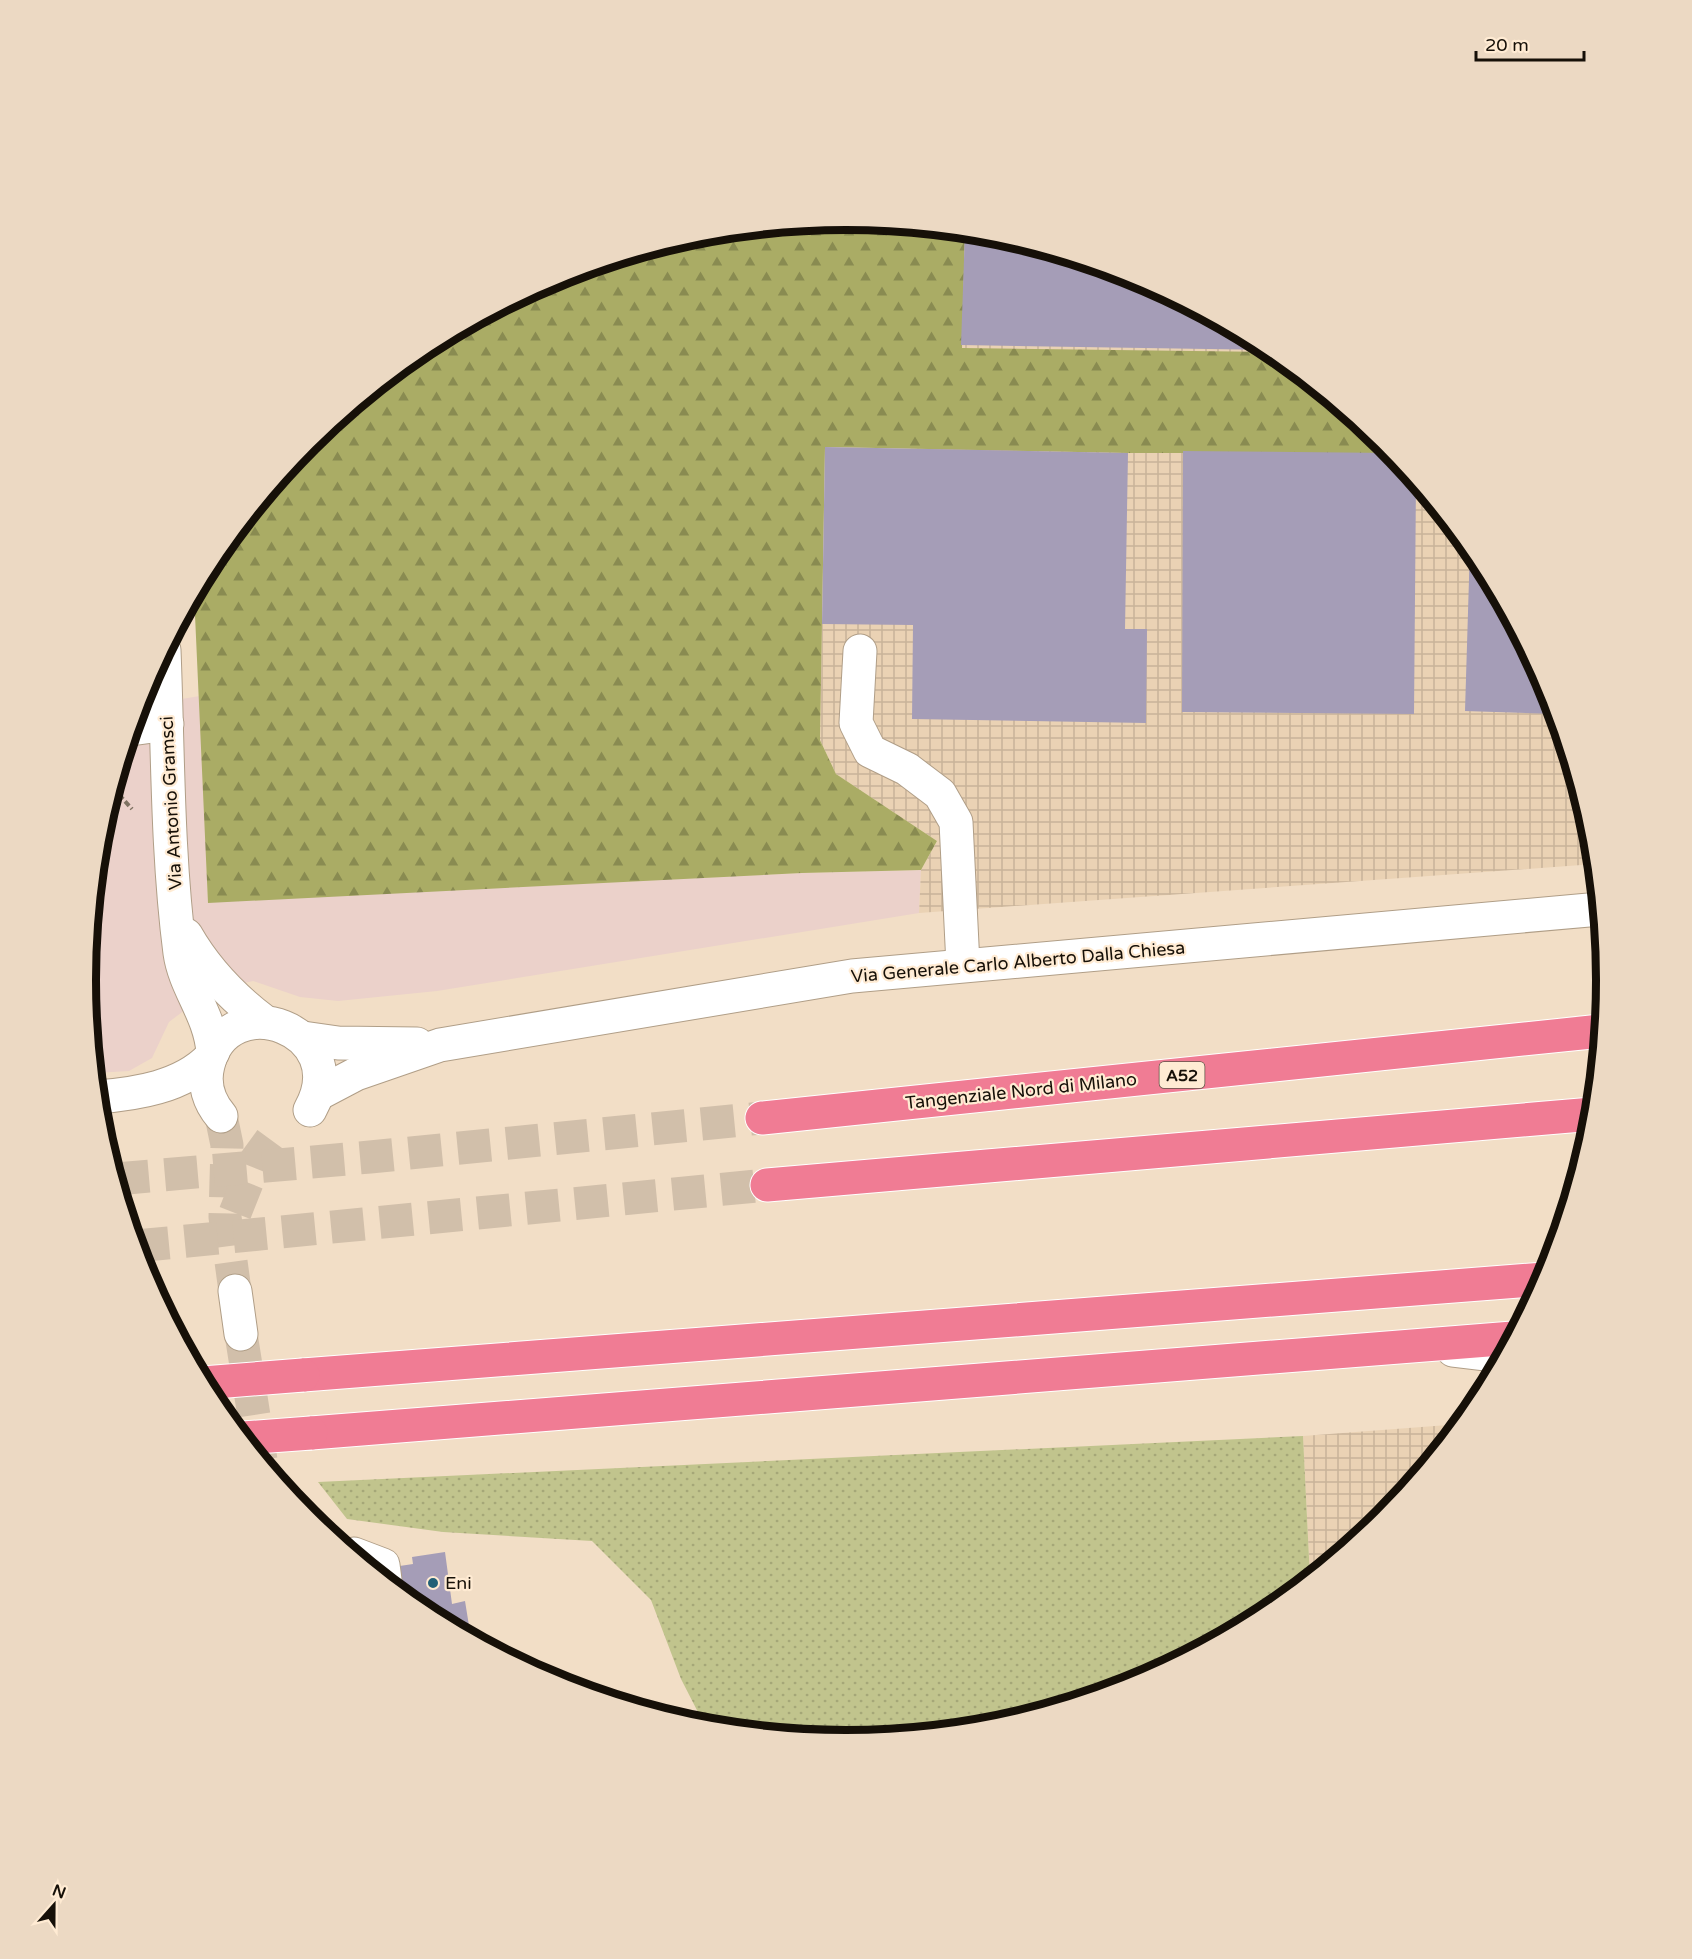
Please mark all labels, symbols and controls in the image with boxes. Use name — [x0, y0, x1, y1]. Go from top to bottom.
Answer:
scale bar — [1476, 24, 1584, 62]
text: 20 m — [1485, 34, 1529, 56]
street label: Via Antonio Gramsci — [155, 715, 187, 891]
street label: Via Generale Carlo Alberto Dalla Chiesa — [850, 936, 1186, 988]
road number: A52 — [1160, 1062, 1204, 1088]
street label: Tangenziale Nord di Milano — [904, 1068, 1138, 1114]
place label: Eni — [445, 1572, 472, 1594]
marker: Eni — [426, 1576, 440, 1590]
north arrow — [24, 1875, 84, 1935]
text: N — [49, 1880, 69, 1904]

